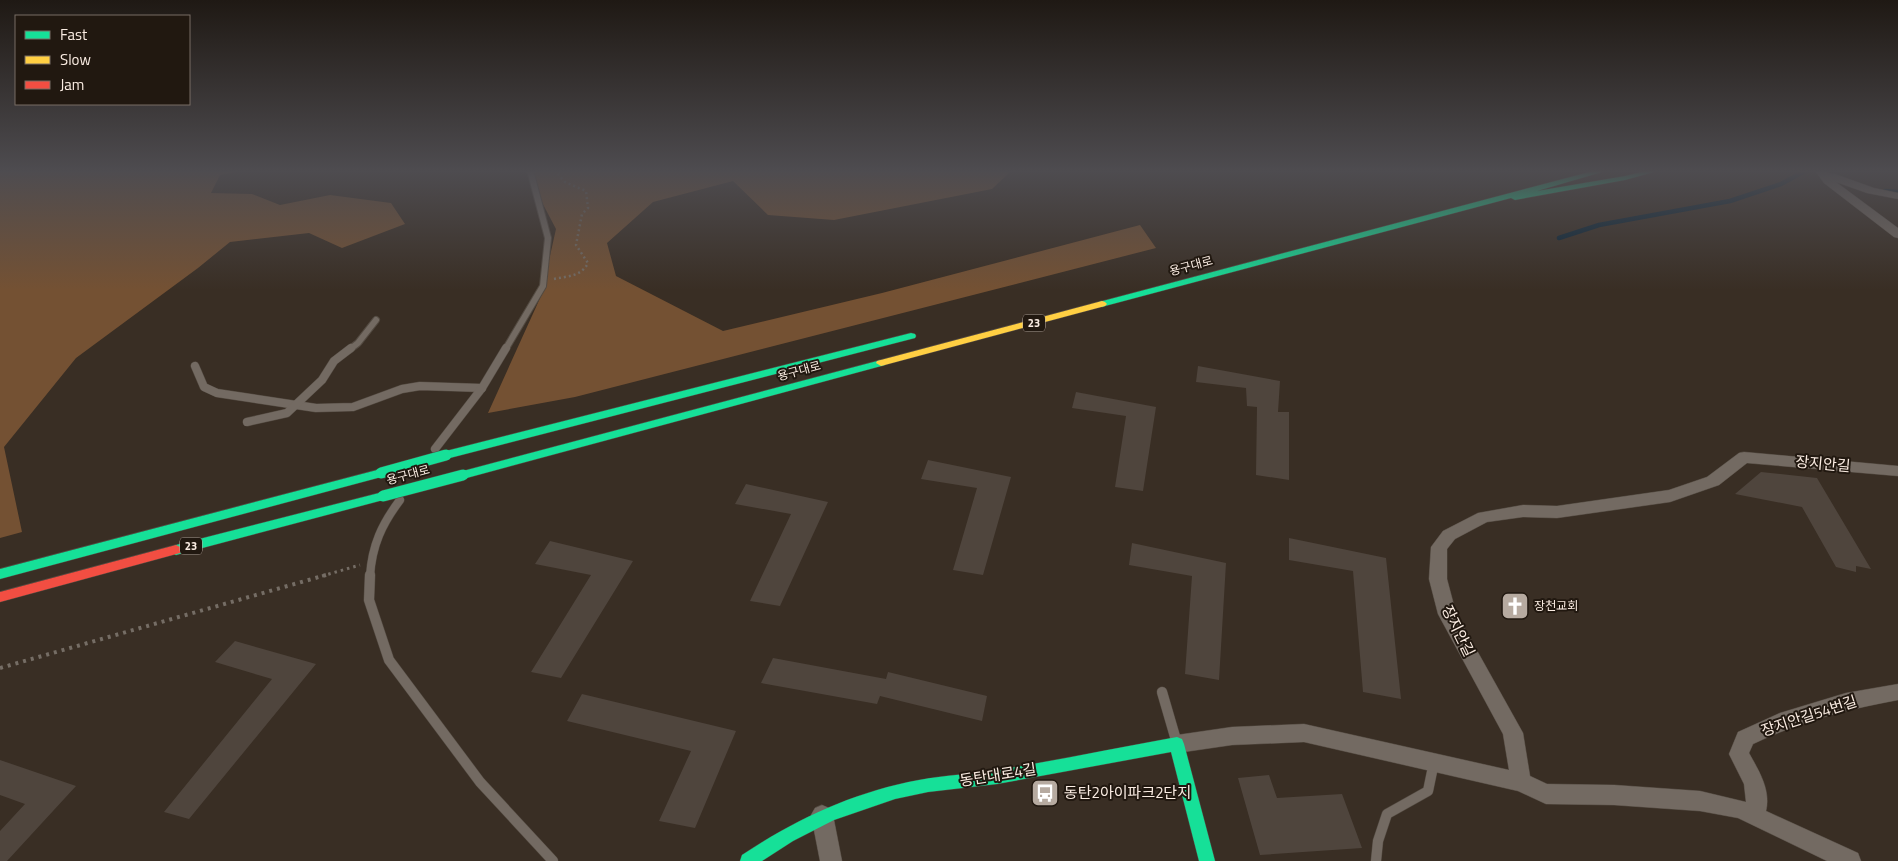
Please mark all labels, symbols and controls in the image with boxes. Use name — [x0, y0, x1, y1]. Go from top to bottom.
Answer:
legend — [15, 15, 190, 105]
text: Fast — [60, 23, 88, 46]
text: Slow — [60, 48, 91, 71]
text: Jam — [60, 73, 84, 96]
street label: 용구대로 — [1167, 251, 1215, 280]
road number: 23 — [1023, 314, 1045, 332]
street label: 용구대로 — [775, 356, 823, 385]
street label: 장지안길 — [1795, 450, 1852, 477]
street label: 용구대로 — [384, 460, 432, 489]
road number: 23 — [180, 538, 202, 554]
church icon: 장천교회 — [1500, 591, 1530, 621]
place label: 장천교회 — [1534, 596, 1578, 615]
street label: 장지안길 — [1436, 601, 1481, 661]
street label: 장지안길54번길 — [1758, 689, 1860, 742]
street label: 동탄대로4길 — [958, 757, 1038, 792]
bus stop icon: 동탄2아이파크2단지 — [1030, 778, 1060, 808]
place label: 동탄2아이파크2단지 — [1064, 781, 1191, 804]

